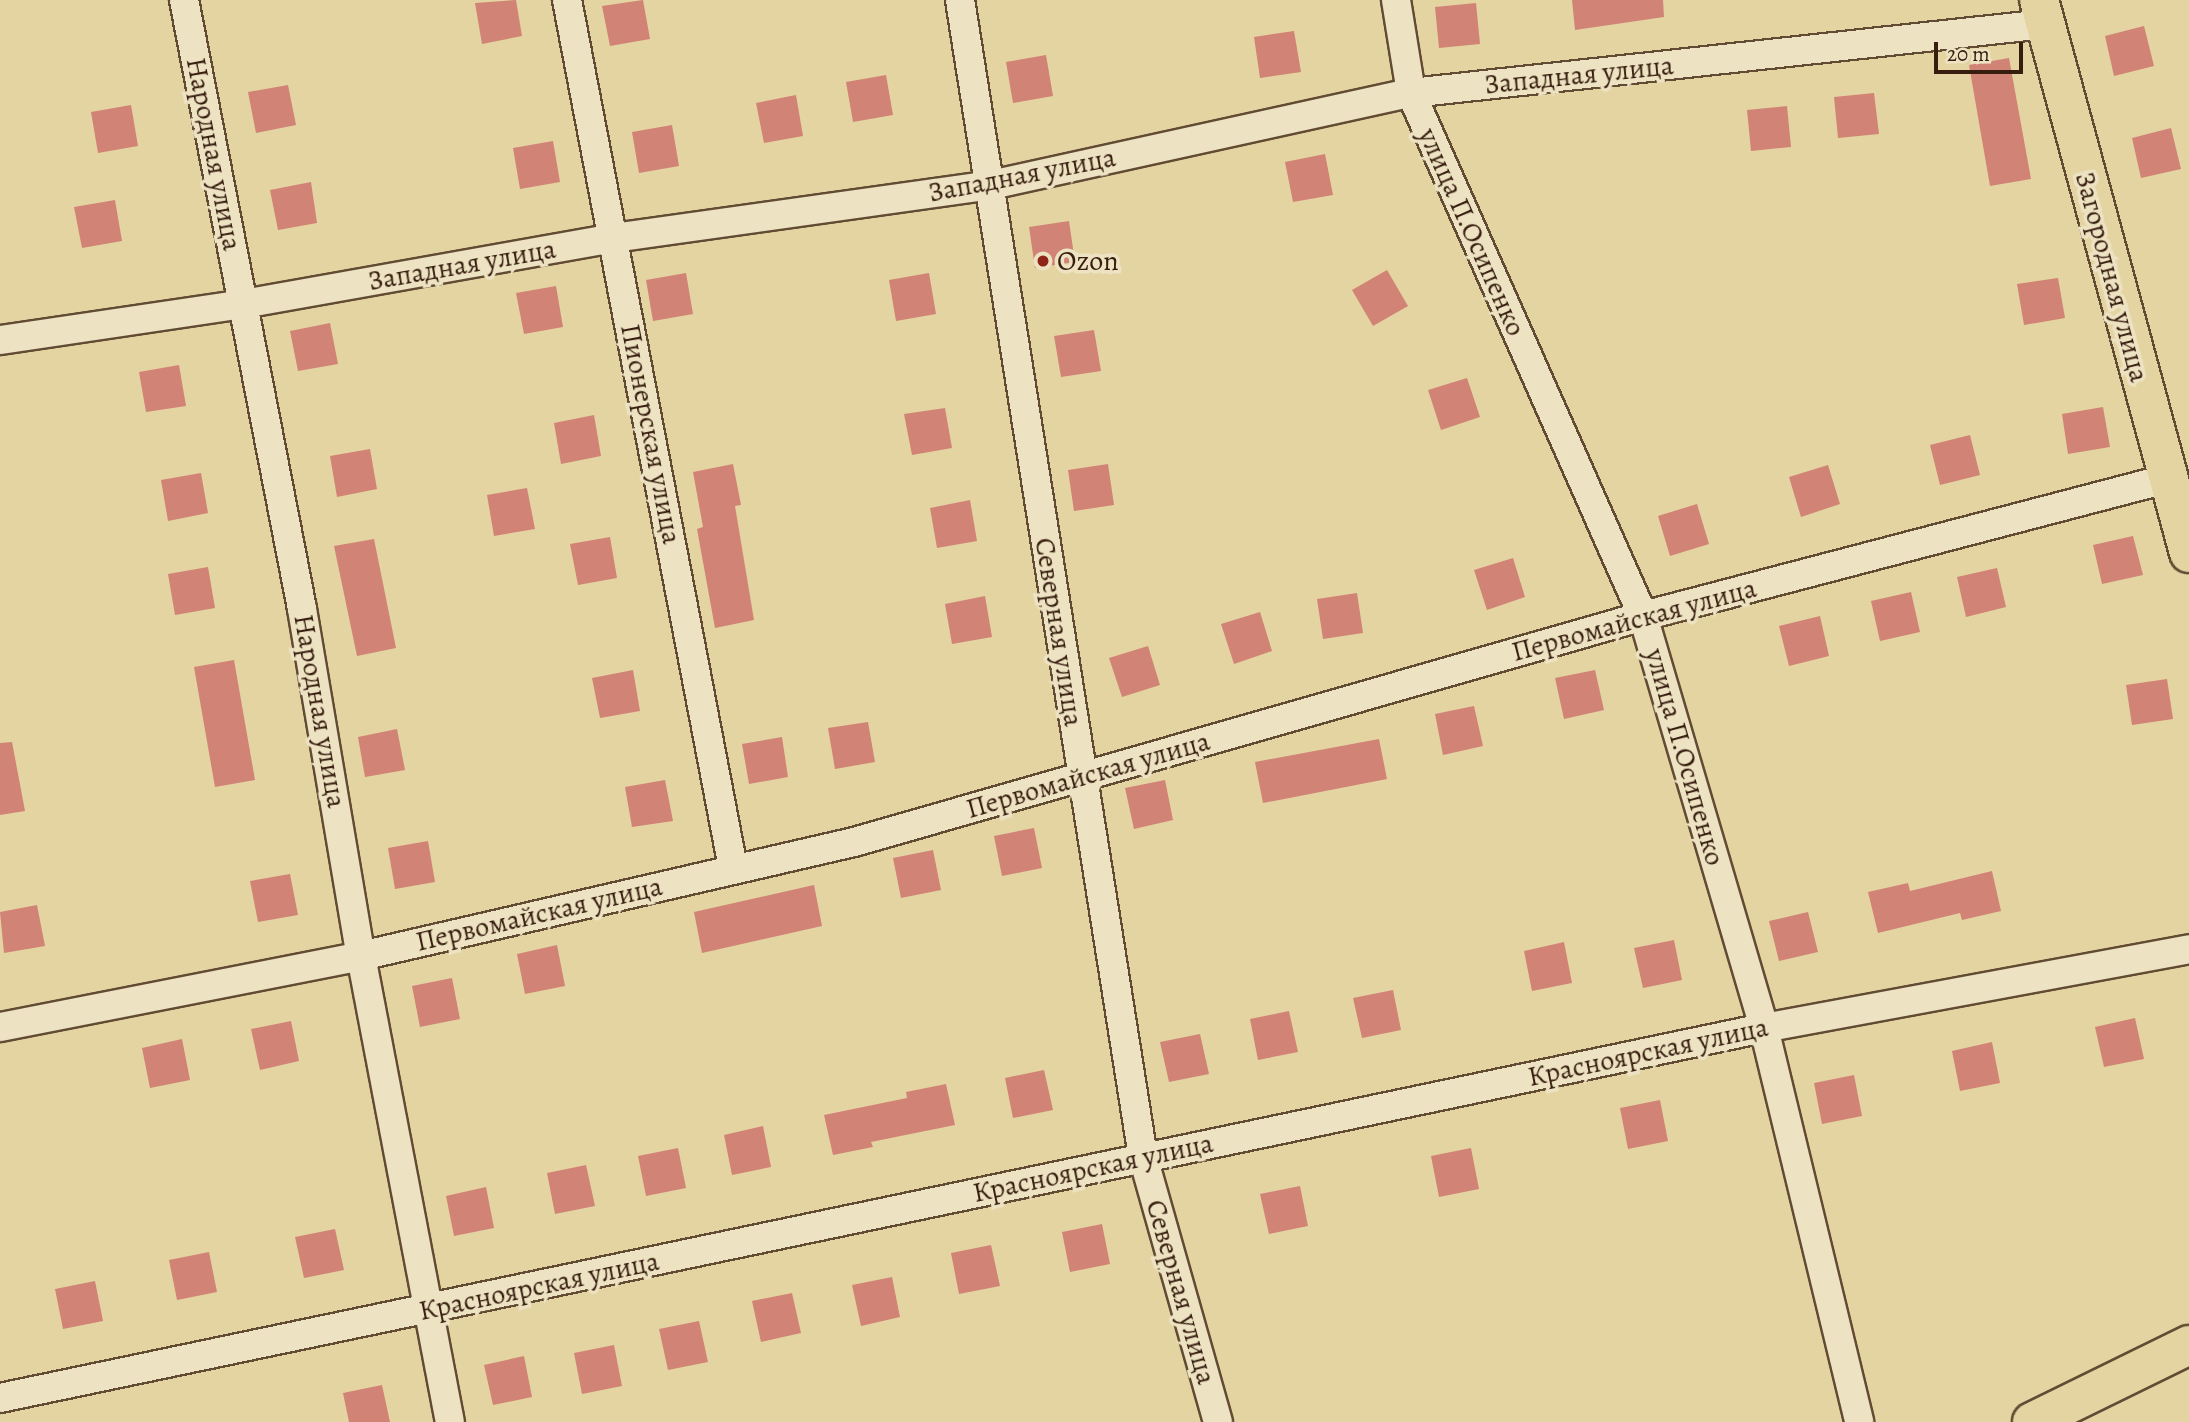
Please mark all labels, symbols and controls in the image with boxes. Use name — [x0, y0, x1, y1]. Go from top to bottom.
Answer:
scale bar — [1937, 28, 2026, 72]
text: 20 m — [1947, 40, 1990, 68]
street label: Западная улица — [1483, 48, 1675, 102]
street label: Народная улица — [179, 55, 249, 253]
street label: улица П.Осипенко — [1411, 123, 1533, 341]
street label: Западная улица — [926, 140, 1118, 210]
street label: Загородная улица — [2068, 168, 2156, 386]
street label: Западная улица — [366, 232, 558, 298]
place label: Ozon — [1057, 244, 1119, 278]
marker: Ozon — [1035, 253, 1051, 269]
street label: Пионерская улица — [613, 321, 689, 547]
street label: Северная улица — [1028, 535, 1090, 729]
street label: Первомайская улица — [1508, 571, 1760, 669]
street label: Народная улица — [286, 612, 354, 810]
street label: улица П.Осипенко — [1638, 645, 1732, 869]
street label: Первомайская улица — [962, 724, 1214, 826]
street label: Первомайская улица — [412, 869, 666, 959]
street label: Красноярская улица — [1525, 1010, 1771, 1094]
street label: Красноярская улица — [970, 1126, 1216, 1210]
street label: Северная улица — [1139, 1196, 1223, 1388]
street label: Красноярская улица — [416, 1244, 662, 1328]

